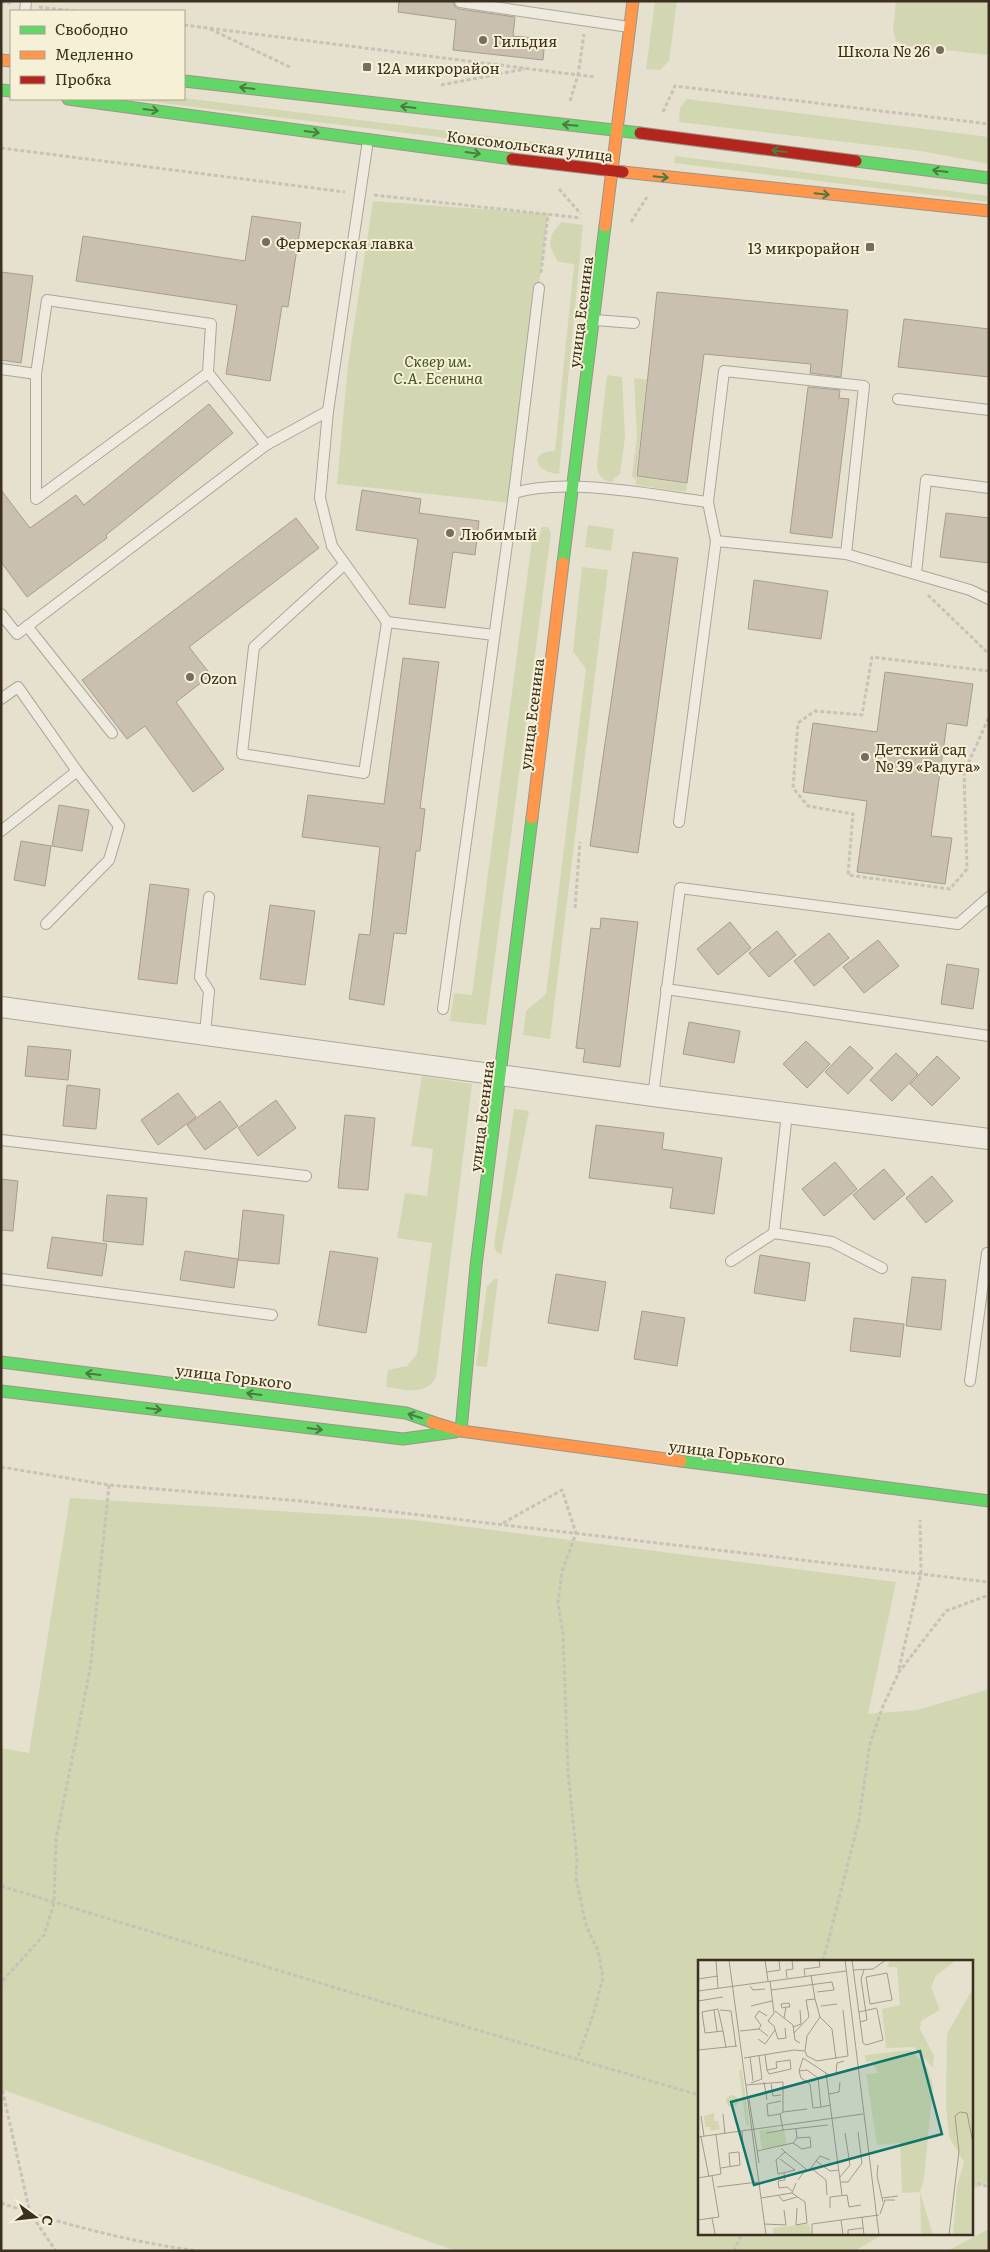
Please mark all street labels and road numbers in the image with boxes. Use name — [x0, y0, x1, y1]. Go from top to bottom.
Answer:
street label: Комсомольская улица — [446, 123, 615, 167]
street label: улица Есенина — [562, 254, 598, 369]
street label: улица Есенина — [513, 656, 549, 771]
street label: улица Есенина — [463, 1058, 499, 1173]
street label: улица Горького — [175, 1357, 294, 1395]
street label: улица Горького — [668, 1433, 787, 1471]

